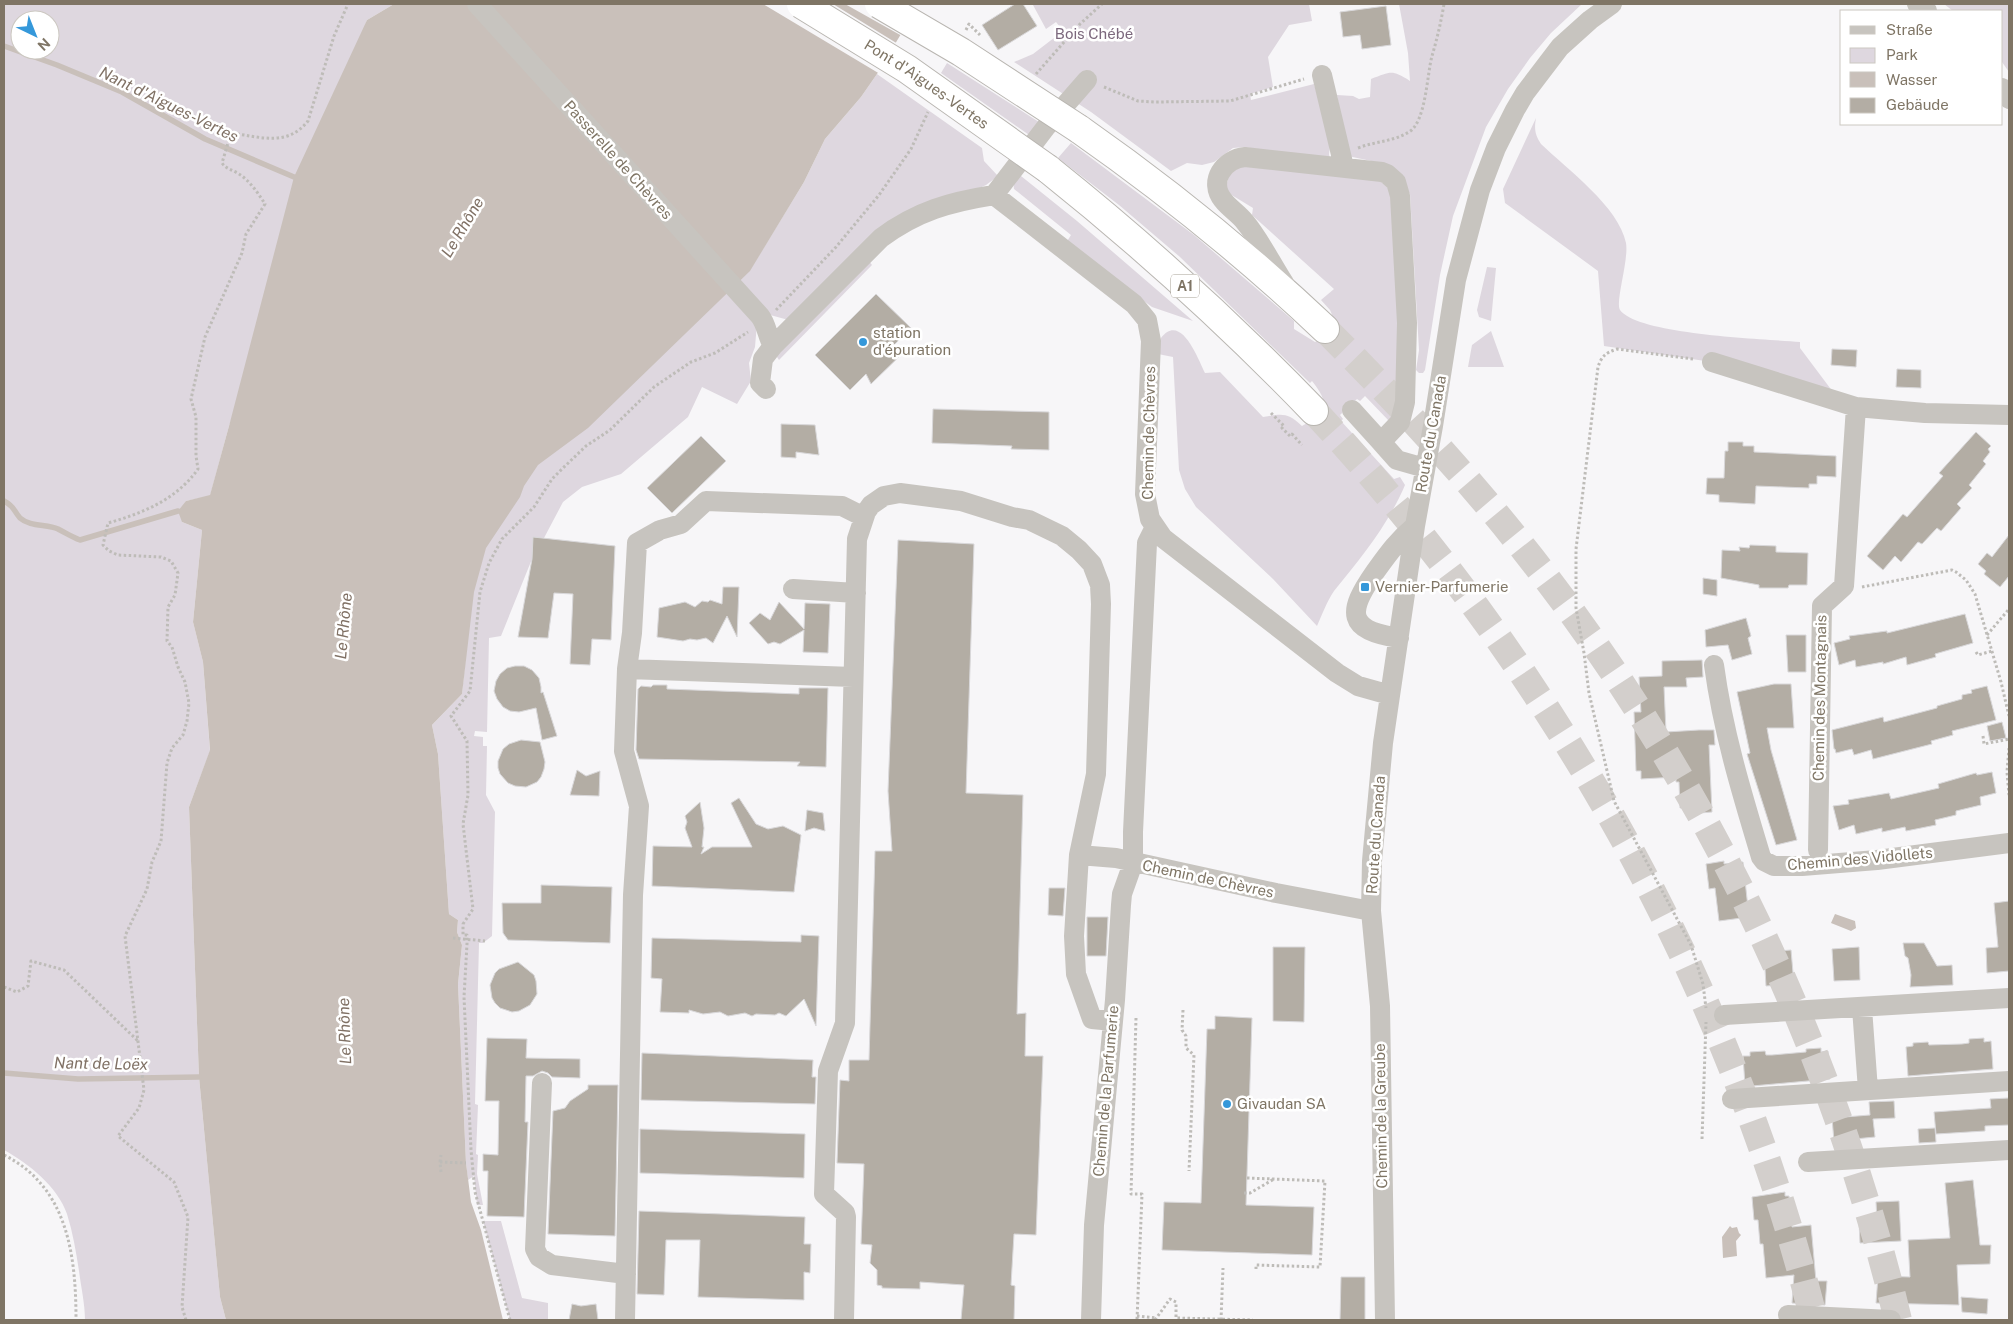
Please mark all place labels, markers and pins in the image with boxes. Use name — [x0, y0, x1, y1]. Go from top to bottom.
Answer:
place label: station d'épuration — [873, 324, 951, 358]
marker: station d'épuration — [857, 336, 869, 348]
place label: Vernier-Parfumerie — [1375, 578, 1508, 595]
marker: Vernier-Parfumerie — [1359, 581, 1371, 593]
place label: Givaudan SA — [1237, 1095, 1326, 1112]
marker: Givaudan SA — [1221, 1098, 1233, 1110]

